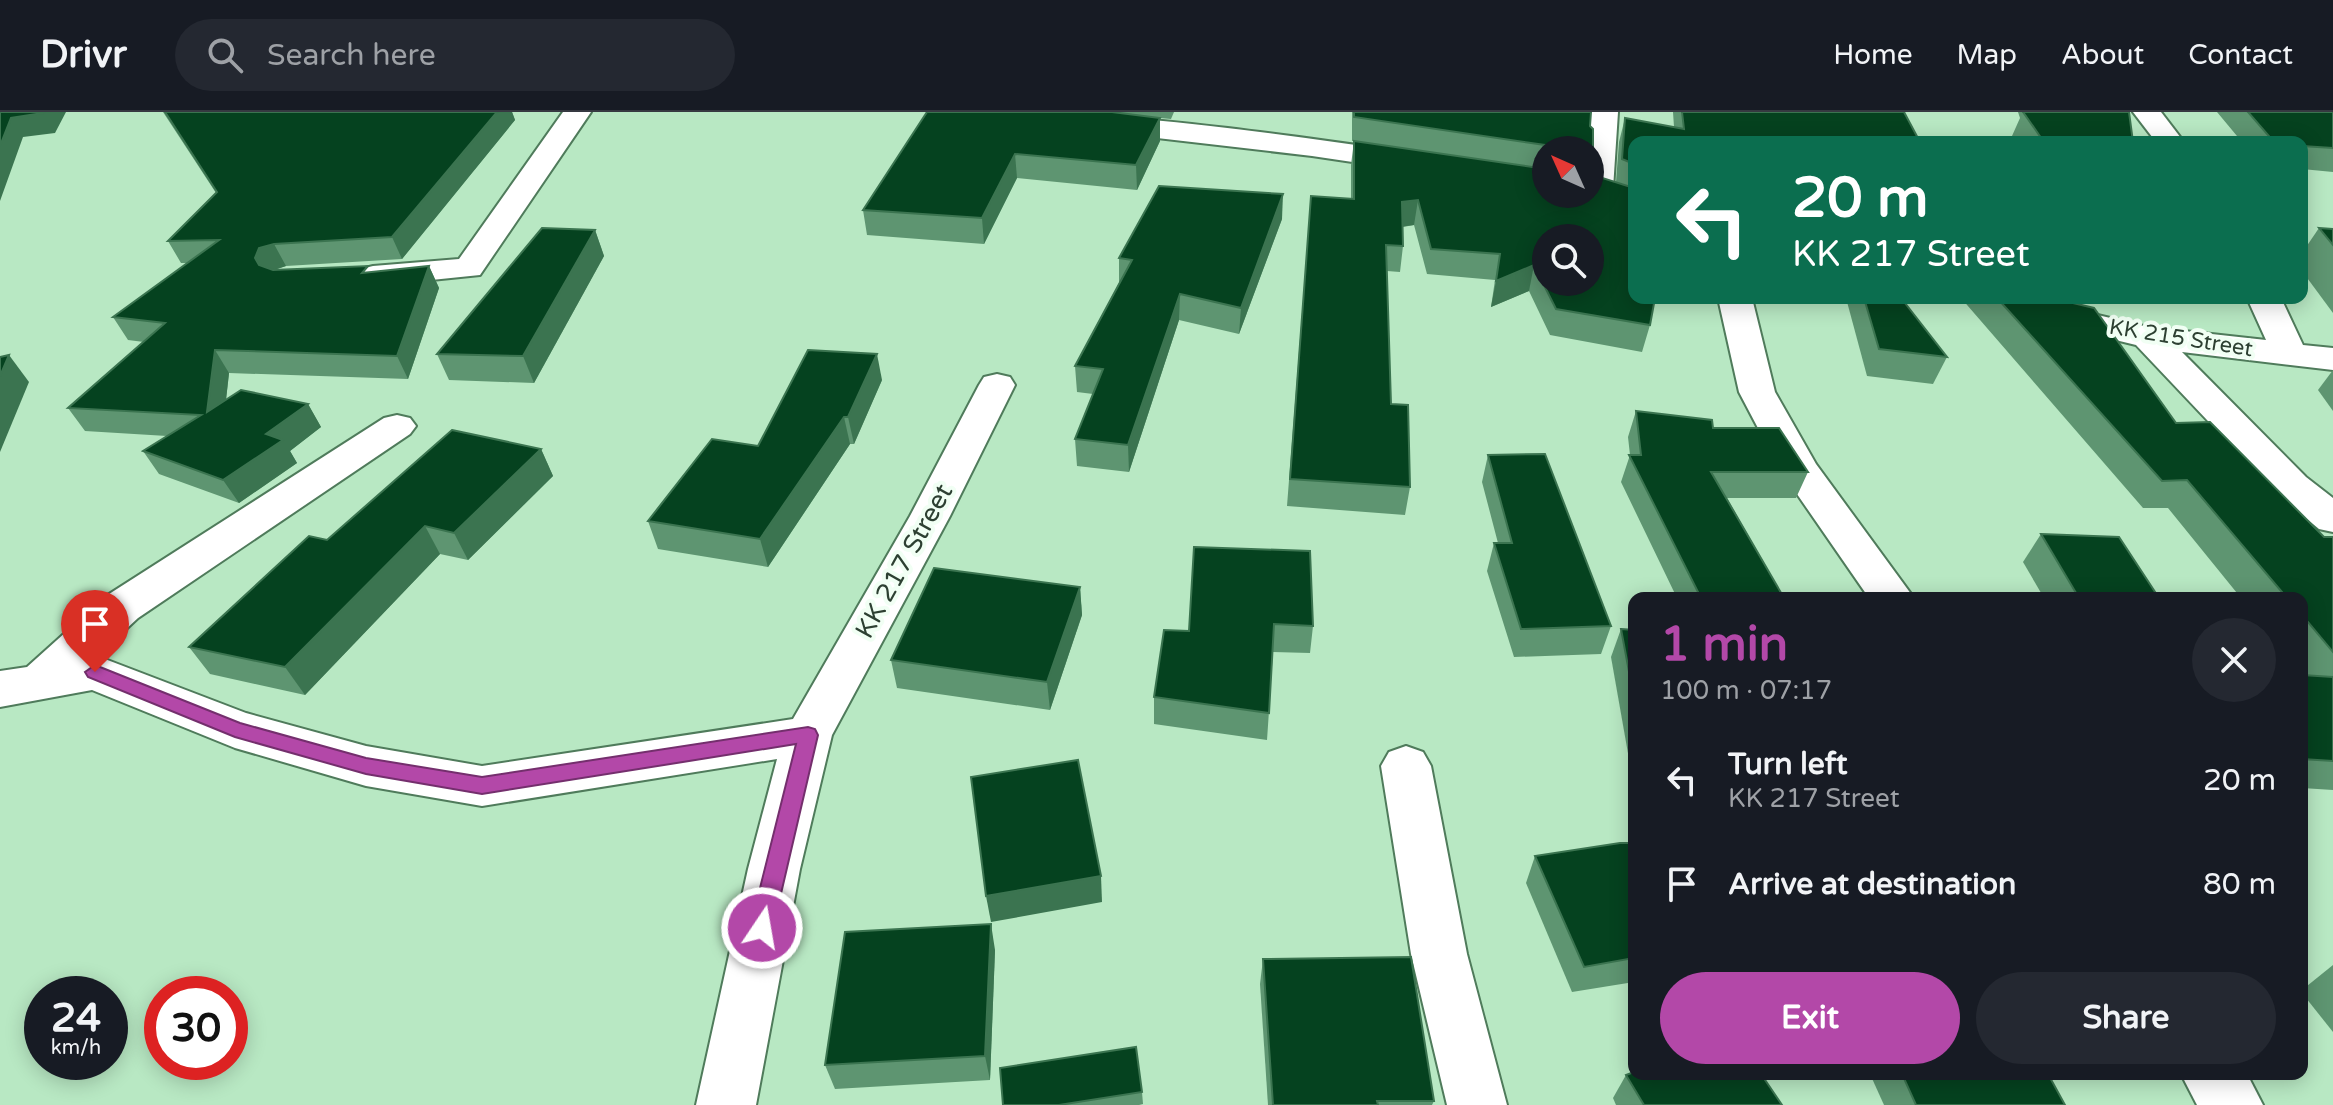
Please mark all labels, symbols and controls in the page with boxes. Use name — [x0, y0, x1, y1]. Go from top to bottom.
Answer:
search box — [175, 19, 735, 91]
text: Drivr — [40, 32, 127, 78]
icon: search — [203, 33, 247, 77]
text: Search here — [267, 37, 436, 74]
text: Home — [1833, 38, 1913, 72]
text: Map — [1957, 38, 2017, 72]
text: About — [2061, 38, 2144, 72]
text: Contact — [2188, 38, 2293, 72]
north arrow — [1532, 136, 1604, 208]
map controls — [1532, 136, 1604, 296]
text: 20 m — [1792, 165, 1928, 232]
icon: left — [1660, 168, 1764, 272]
button: search — [1532, 224, 1604, 296]
text: KK 217 Street — [1792, 233, 2030, 276]
street label: KK 215 Street — [2107, 314, 2255, 362]
street label: KK 217 Street — [849, 478, 959, 644]
pin — [61, 590, 129, 672]
icon: arrive — [73, 602, 117, 646]
text: 1 min — [1660, 616, 1788, 674]
button: close — [2192, 618, 2276, 702]
text: 100 m · 07:17 — [1660, 675, 1832, 706]
text: Turn left — [1728, 746, 1847, 783]
icon: left — [1660, 758, 1704, 802]
text: 20 m — [2203, 762, 2276, 799]
text: KK 217 Street — [1728, 783, 1900, 814]
icon: arrive — [1660, 862, 1704, 906]
text: Arrive at destination — [1728, 866, 2016, 903]
text: 80 m — [2203, 866, 2276, 903]
position arrow — [720, 886, 804, 970]
button: Exit — [1660, 972, 1960, 1064]
button: Share — [1976, 972, 2276, 1064]
speed limit sign: 30 — [144, 976, 248, 1080]
text: 24 — [51, 994, 101, 1042]
text: km/h — [51, 1036, 101, 1060]

